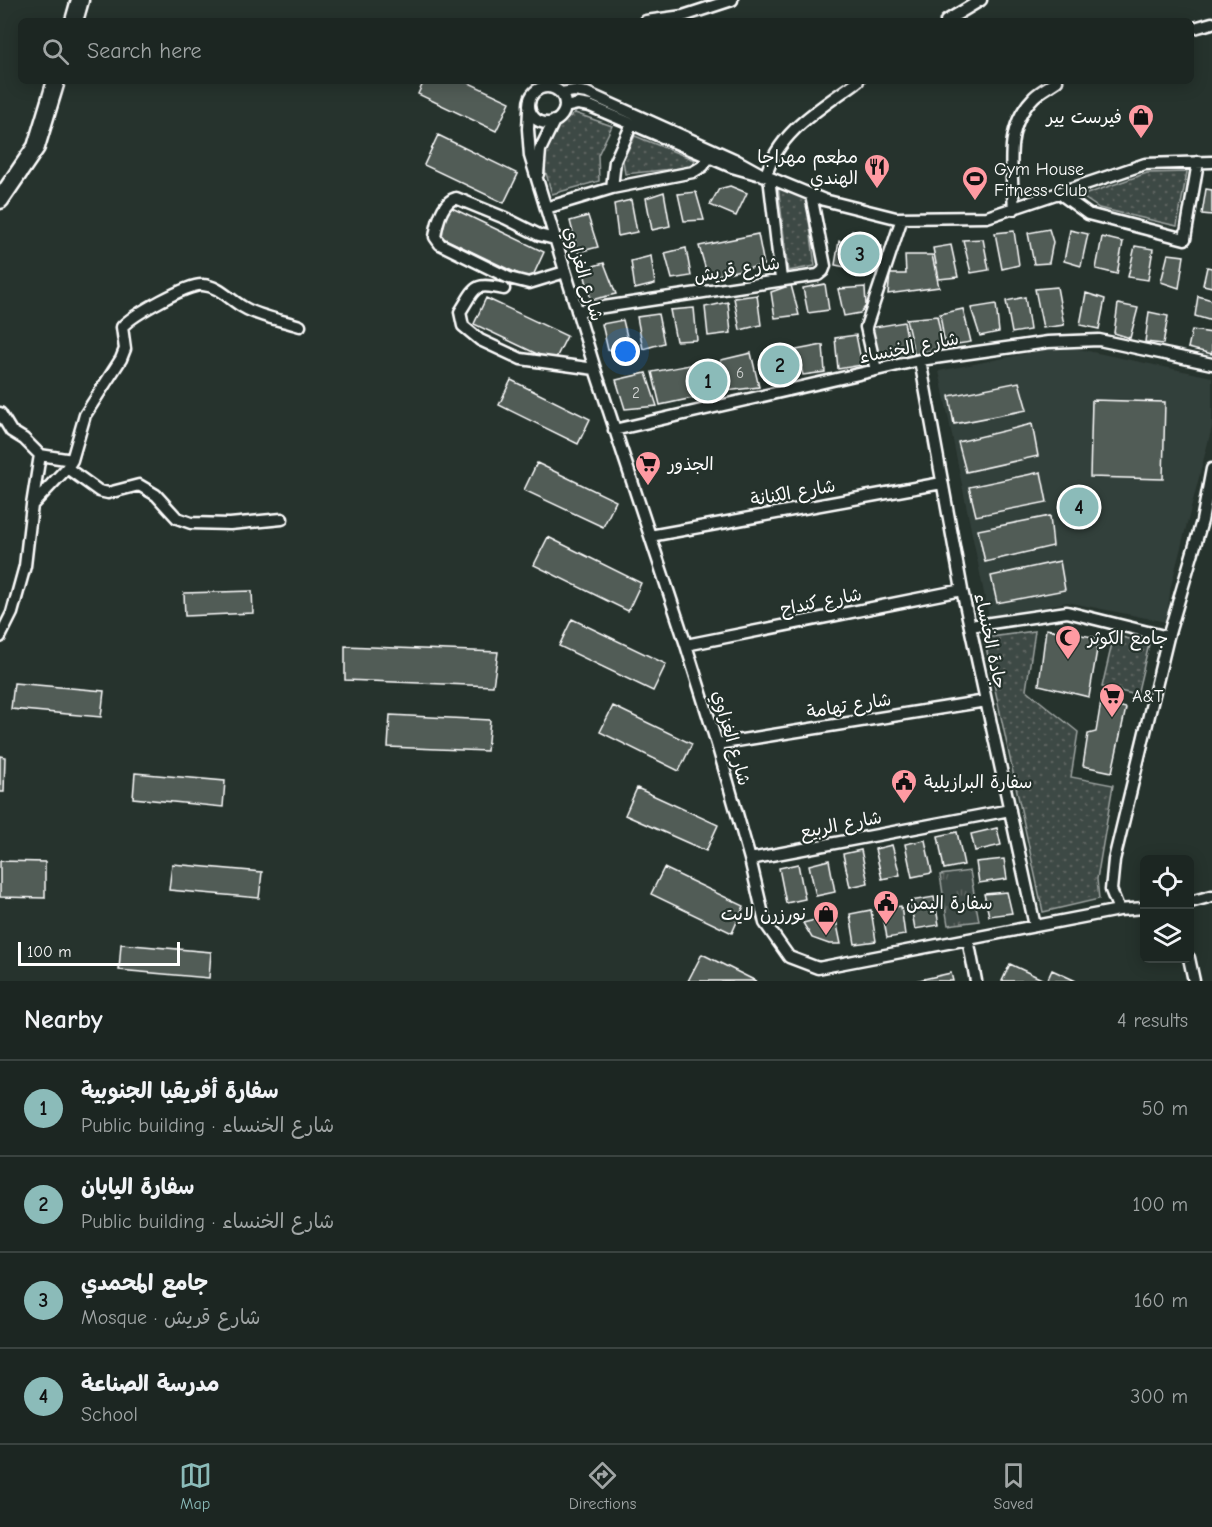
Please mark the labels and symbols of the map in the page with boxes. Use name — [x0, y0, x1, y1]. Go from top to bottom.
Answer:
shop icon: فيرست يير — [1126, 102, 1156, 140]
place label: فيرست يير — [1045, 107, 1122, 128]
place label: مطعم مهراجا الهندي — [757, 147, 858, 191]
restaurant icon: مطعم مهراجا الهندي — [862, 152, 892, 190]
place label: Gym House Fitness Club — [994, 159, 1087, 201]
sports icon: Gym House Fitness Club — [960, 164, 990, 202]
street label: شارع الغزاوي — [557, 224, 607, 324]
pin: 3 — [840, 232, 880, 276]
street label: شارع قريش — [692, 253, 782, 288]
street label: شارع الخنساء — [857, 328, 961, 369]
your location — [611, 337, 640, 366]
pin: 2 — [760, 342, 800, 388]
pin: 1 — [688, 358, 728, 404]
house number: 6 — [736, 364, 744, 382]
house number: 2 — [632, 384, 640, 402]
supermarket icon: الجذور — [633, 449, 663, 487]
place label: الجذور — [666, 454, 714, 475]
street label: شارع الكنانة — [749, 475, 837, 512]
pin: 4 — [1060, 484, 1098, 530]
street label: شارع كنداح — [778, 584, 864, 621]
street label: جادة الخنساء — [970, 591, 1010, 691]
mosque icon: جامع الكوثر — [1053, 623, 1083, 661]
place label: جامع الكوثر — [1086, 628, 1168, 651]
supermarket icon: A&T — [1097, 681, 1127, 719]
place label: A&T — [1132, 686, 1164, 707]
street label: شارع الغزاوي — [705, 688, 755, 789]
street label: شارع تهامة — [805, 689, 893, 724]
public building icon: سفارة البرازيلية — [889, 767, 919, 805]
place label: سفارة البرازيلية — [924, 772, 1033, 793]
street label: شارع الربيع — [798, 807, 884, 845]
public building icon: سفارة اليمن — [871, 888, 901, 926]
place label: سفارة اليمن — [906, 893, 993, 914]
shop icon: نورزرن لايت — [811, 899, 841, 937]
place label: نورزرن لايت — [721, 904, 806, 925]
scale bar — [18, 939, 180, 966]

